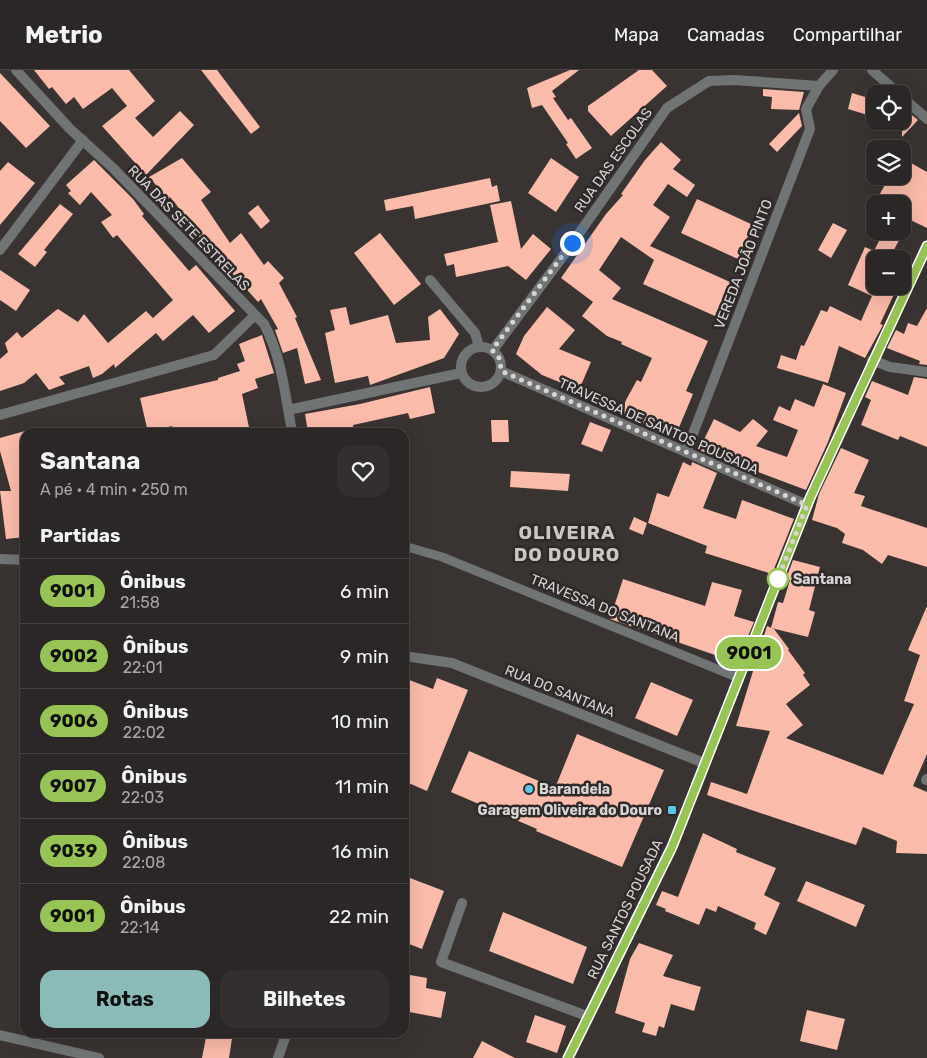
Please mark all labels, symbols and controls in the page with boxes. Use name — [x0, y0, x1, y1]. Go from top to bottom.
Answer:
text: Metrio — [25, 21, 103, 49]
text: Mapa — [614, 24, 659, 46]
text: Camadas — [687, 24, 765, 46]
text: Compartilhar — [793, 24, 902, 46]
map controls — [866, 85, 911, 295]
button: locate — [866, 85, 911, 130]
street label: RUA DAS ESCOLAS — [571, 104, 656, 216]
button: layers — [866, 140, 911, 185]
street label: RUA DAS SETE ESTRELAS — [124, 162, 253, 295]
button: + — [866, 195, 911, 240]
street label: VEREDA JOÃO PINTO — [710, 197, 776, 331]
your location — [560, 231, 585, 256]
button: − — [866, 250, 911, 295]
street label: TRAVESSA DE SANTOS POUSADA — [556, 375, 762, 479]
button: heart — [337, 445, 389, 497]
text: Santana — [40, 447, 140, 475]
text: A pé · 4 min · 250 m — [40, 480, 188, 499]
district label: OLIVEIRA DO DOURO — [514, 521, 620, 566]
text: Partidas — [40, 524, 120, 547]
marker: Santana — [767, 568, 789, 590]
text: Ônibus — [120, 570, 186, 593]
street label: TRAVESSA DO SANTANA — [528, 571, 682, 646]
place label: Santana — [793, 571, 852, 588]
text: 9001 — [50, 580, 95, 602]
text: 6 min — [340, 580, 389, 603]
text: 21:58 — [120, 593, 160, 612]
text: Ônibus — [123, 635, 189, 658]
line badge: 9001 — [714, 637, 784, 669]
text: 9001 — [727, 642, 771, 664]
text: 9002 — [50, 645, 98, 667]
text: 9 min — [340, 645, 389, 668]
text: 22:01 — [123, 658, 163, 677]
street label: RUA DO SANTANA — [502, 662, 618, 721]
text: Ônibus — [123, 700, 189, 723]
text: 9006 — [50, 710, 98, 732]
text: 10 min — [331, 710, 389, 733]
text: 22:02 — [123, 723, 165, 742]
text: Ônibus — [121, 765, 187, 788]
text: 9007 — [50, 775, 96, 797]
text: 11 min — [335, 775, 389, 798]
place label: Barandela — [539, 781, 610, 798]
marker: Barandela — [523, 783, 535, 795]
text: 22:03 — [121, 788, 164, 807]
place label: Garagem Oliveira do Douro — [478, 802, 662, 819]
marker: Garagem Oliveira do Douro — [666, 804, 678, 816]
text: Ônibus — [122, 830, 188, 853]
street label: RUA SANTOS POUSADA — [584, 836, 667, 982]
text: 9039 — [50, 840, 97, 862]
text: 16 min — [332, 840, 389, 863]
text: 22:08 — [122, 853, 165, 872]
text: Ônibus — [120, 895, 186, 918]
text: 9001 — [50, 905, 95, 927]
text: 22 min — [329, 905, 389, 928]
text: 22:14 — [120, 918, 160, 937]
button: Rotas — [40, 970, 210, 1028]
button: Bilhetes — [220, 970, 389, 1028]

